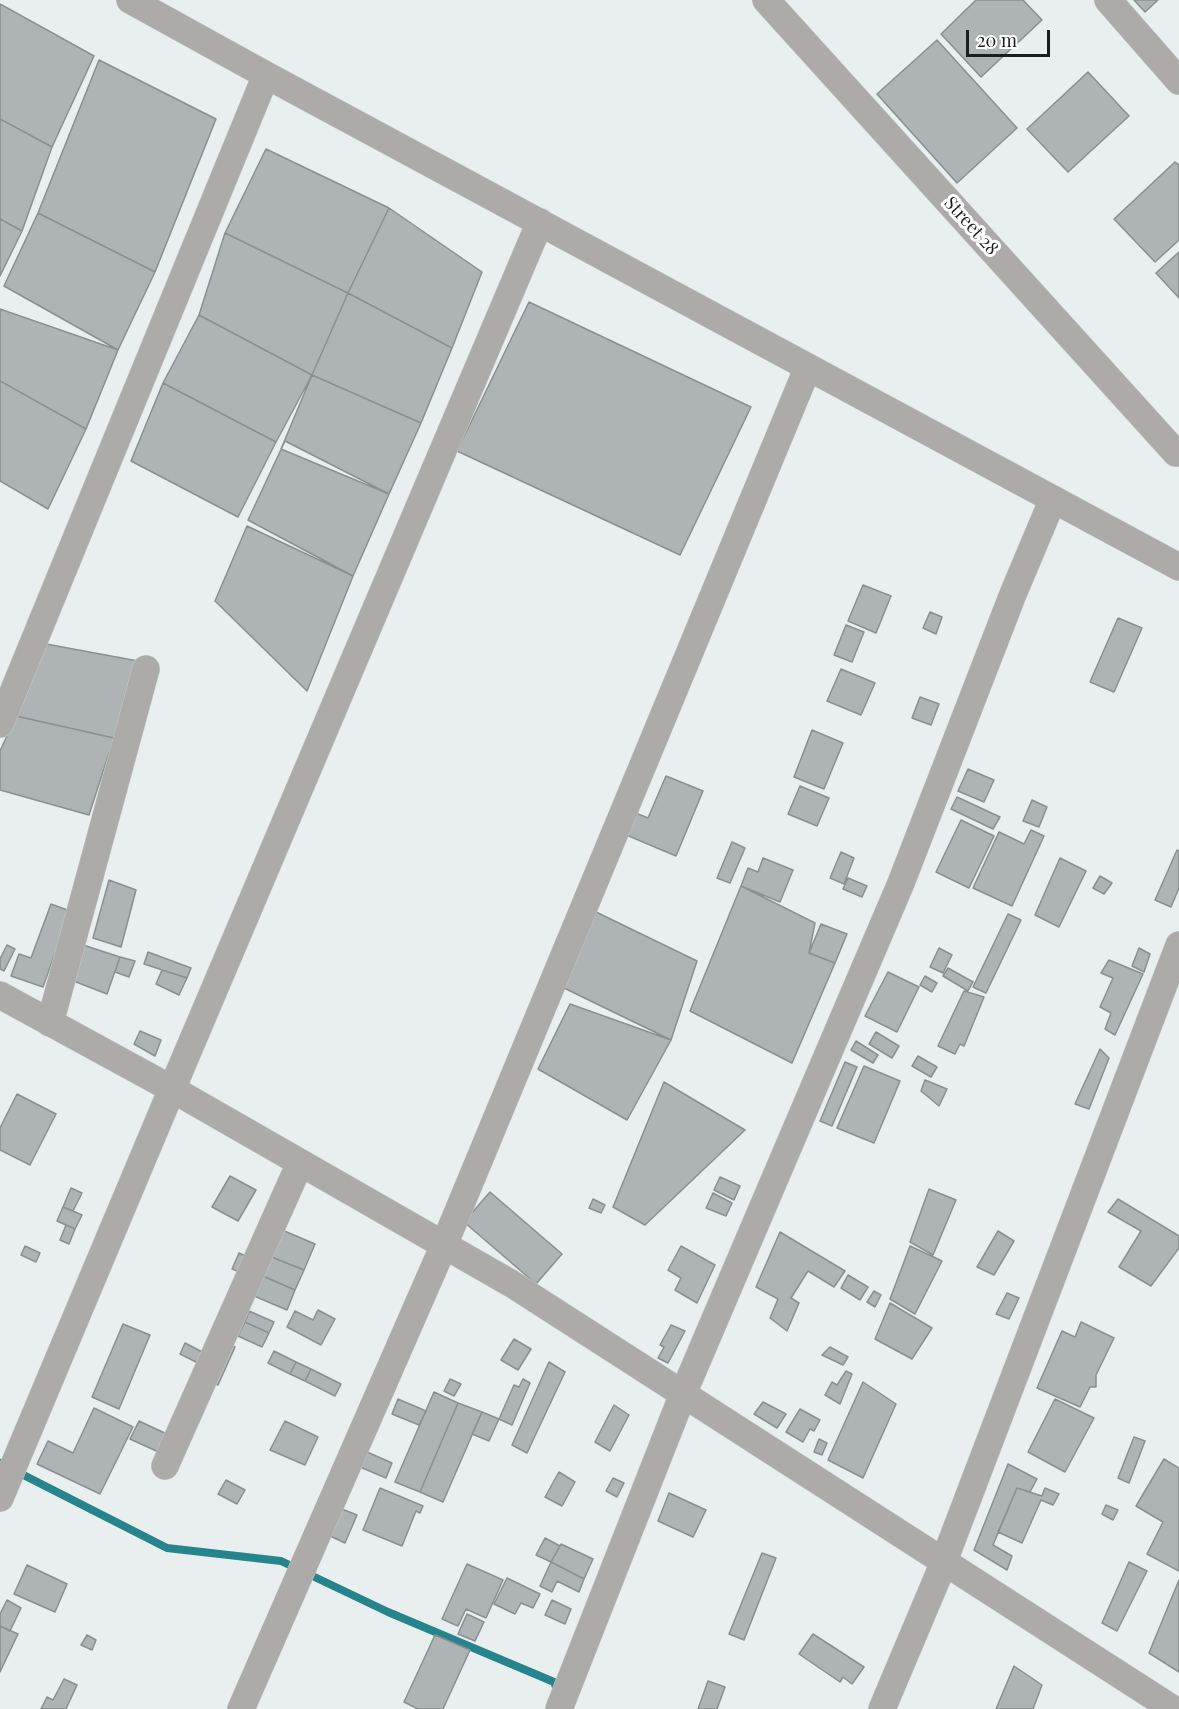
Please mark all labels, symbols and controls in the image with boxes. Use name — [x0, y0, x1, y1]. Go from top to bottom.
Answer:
scale bar — [969, 18, 1053, 56]
text: 20 m — [977, 28, 1017, 52]
street label: Street 28 — [939, 192, 1003, 260]

